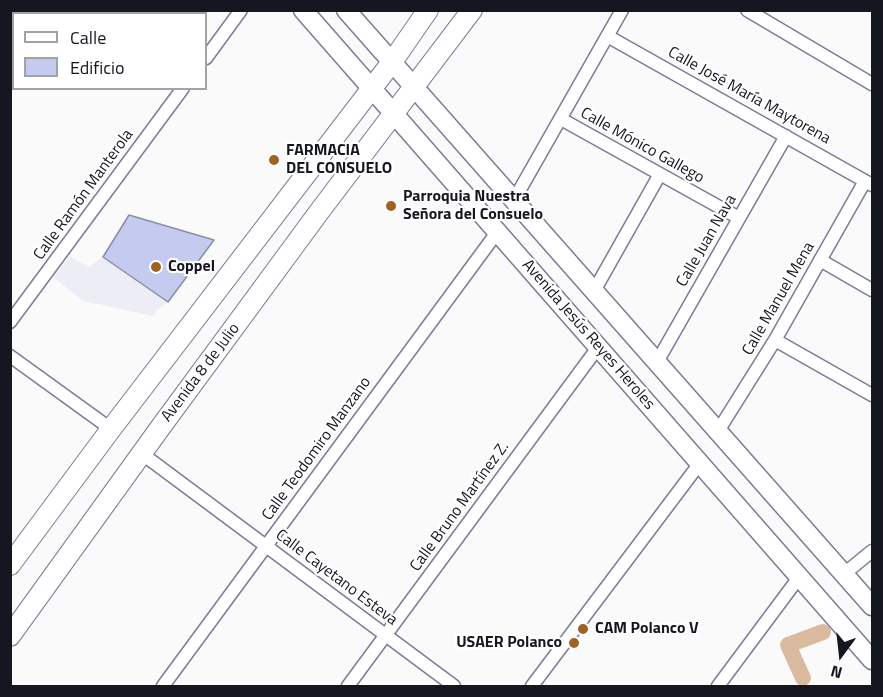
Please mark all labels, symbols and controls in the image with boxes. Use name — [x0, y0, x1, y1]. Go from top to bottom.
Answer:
legend — [12, 12, 207, 90]
text: Calle — [70, 24, 106, 51]
street label: Calle José María Maytorena — [664, 43, 834, 149]
text: Edificio — [70, 54, 124, 81]
street label: Calle Mónico Gallego — [577, 104, 707, 188]
street label: Calle Ramón Manterola — [30, 126, 138, 264]
place label: FARMACIA DEL CONSUELO — [286, 141, 392, 179]
marker: FARMACIA DEL CONSUELO — [267, 153, 281, 167]
place label: Parroquia Nuestra Señora del Consuelo — [403, 187, 543, 225]
street label: Calle Juan Nava — [673, 191, 741, 291]
marker: Parroquia Nuestra Señora del Consuelo — [384, 199, 398, 213]
street label: Calle Manuel Mena — [739, 239, 819, 359]
street label: Avenida Jesús Reyes Heroles — [518, 256, 658, 414]
place label: Coppel — [168, 257, 215, 277]
marker: Coppel — [149, 260, 163, 274]
street label: Avenida 8 de Julio — [158, 320, 244, 426]
street label: Calle Teodomiro Manzano — [258, 373, 376, 525]
street label: Calle Bruno Martínez Z. — [406, 438, 514, 576]
street label: Calle Cayetano Esteva — [271, 526, 401, 630]
place label: CAM Polanco V — [595, 619, 699, 639]
marker: CAM Polanco V — [576, 622, 590, 636]
north arrow — [811, 625, 871, 685]
place label: USAER Polanco — [456, 633, 562, 653]
marker: USAER Polanco — [567, 636, 581, 650]
text: N — [828, 659, 845, 685]

